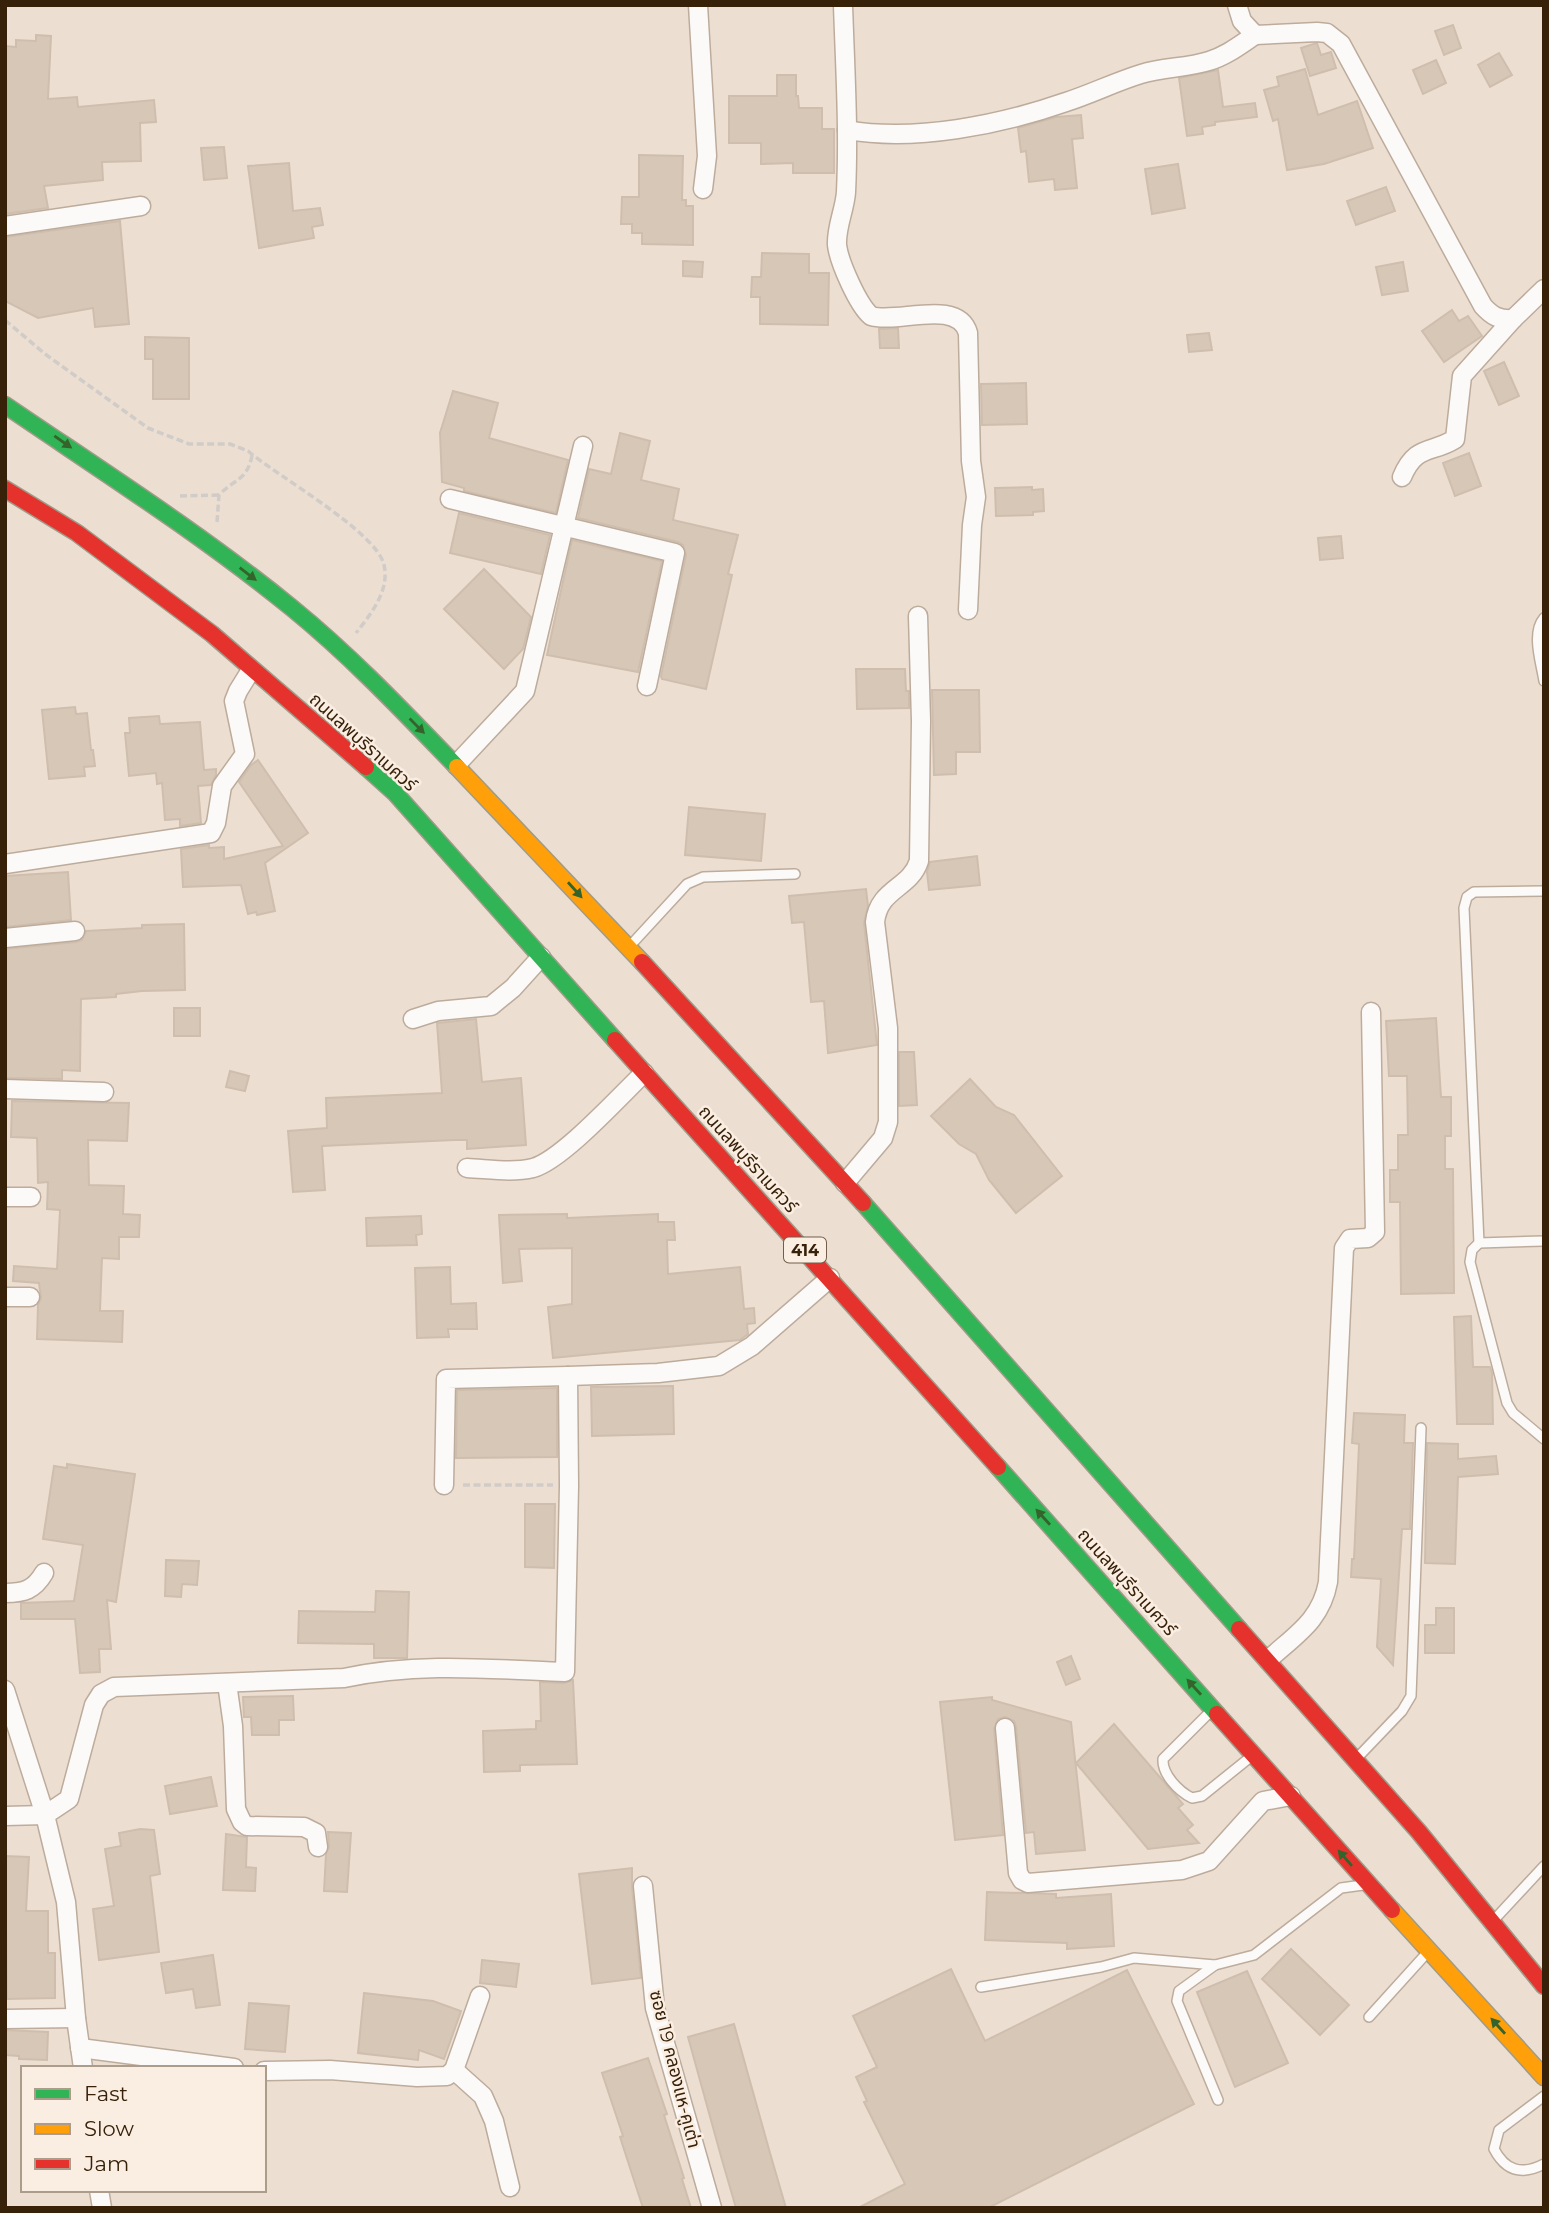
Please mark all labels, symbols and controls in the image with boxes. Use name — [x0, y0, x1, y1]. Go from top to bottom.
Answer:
one-way arrow — [53, 435, 72, 448]
one-way arrow — [238, 567, 257, 581]
street label: ถนนลพบุรีราเมศวร์ — [305, 688, 422, 797]
one-way arrow — [408, 717, 425, 733]
one-way arrow — [566, 881, 582, 898]
street label: ถนนลพบุรีราเมศวร์ — [694, 1101, 803, 1218]
road number: 414 — [784, 1238, 826, 1262]
one-way arrow — [1035, 1508, 1051, 1526]
street label: ถนนลพบุรีราเมศวร์ — [1073, 1524, 1182, 1641]
one-way arrow — [1187, 1679, 1203, 1696]
one-way arrow — [1338, 1849, 1353, 1866]
street label: ซอย 19 คลองแห-คูเต่า — [644, 1988, 705, 2150]
one-way arrow — [1490, 2017, 1506, 2035]
legend — [21, 2066, 266, 2192]
text: Fast — [84, 2081, 128, 2106]
text: Slow — [84, 2116, 134, 2141]
text: Jam — [83, 2151, 129, 2176]

